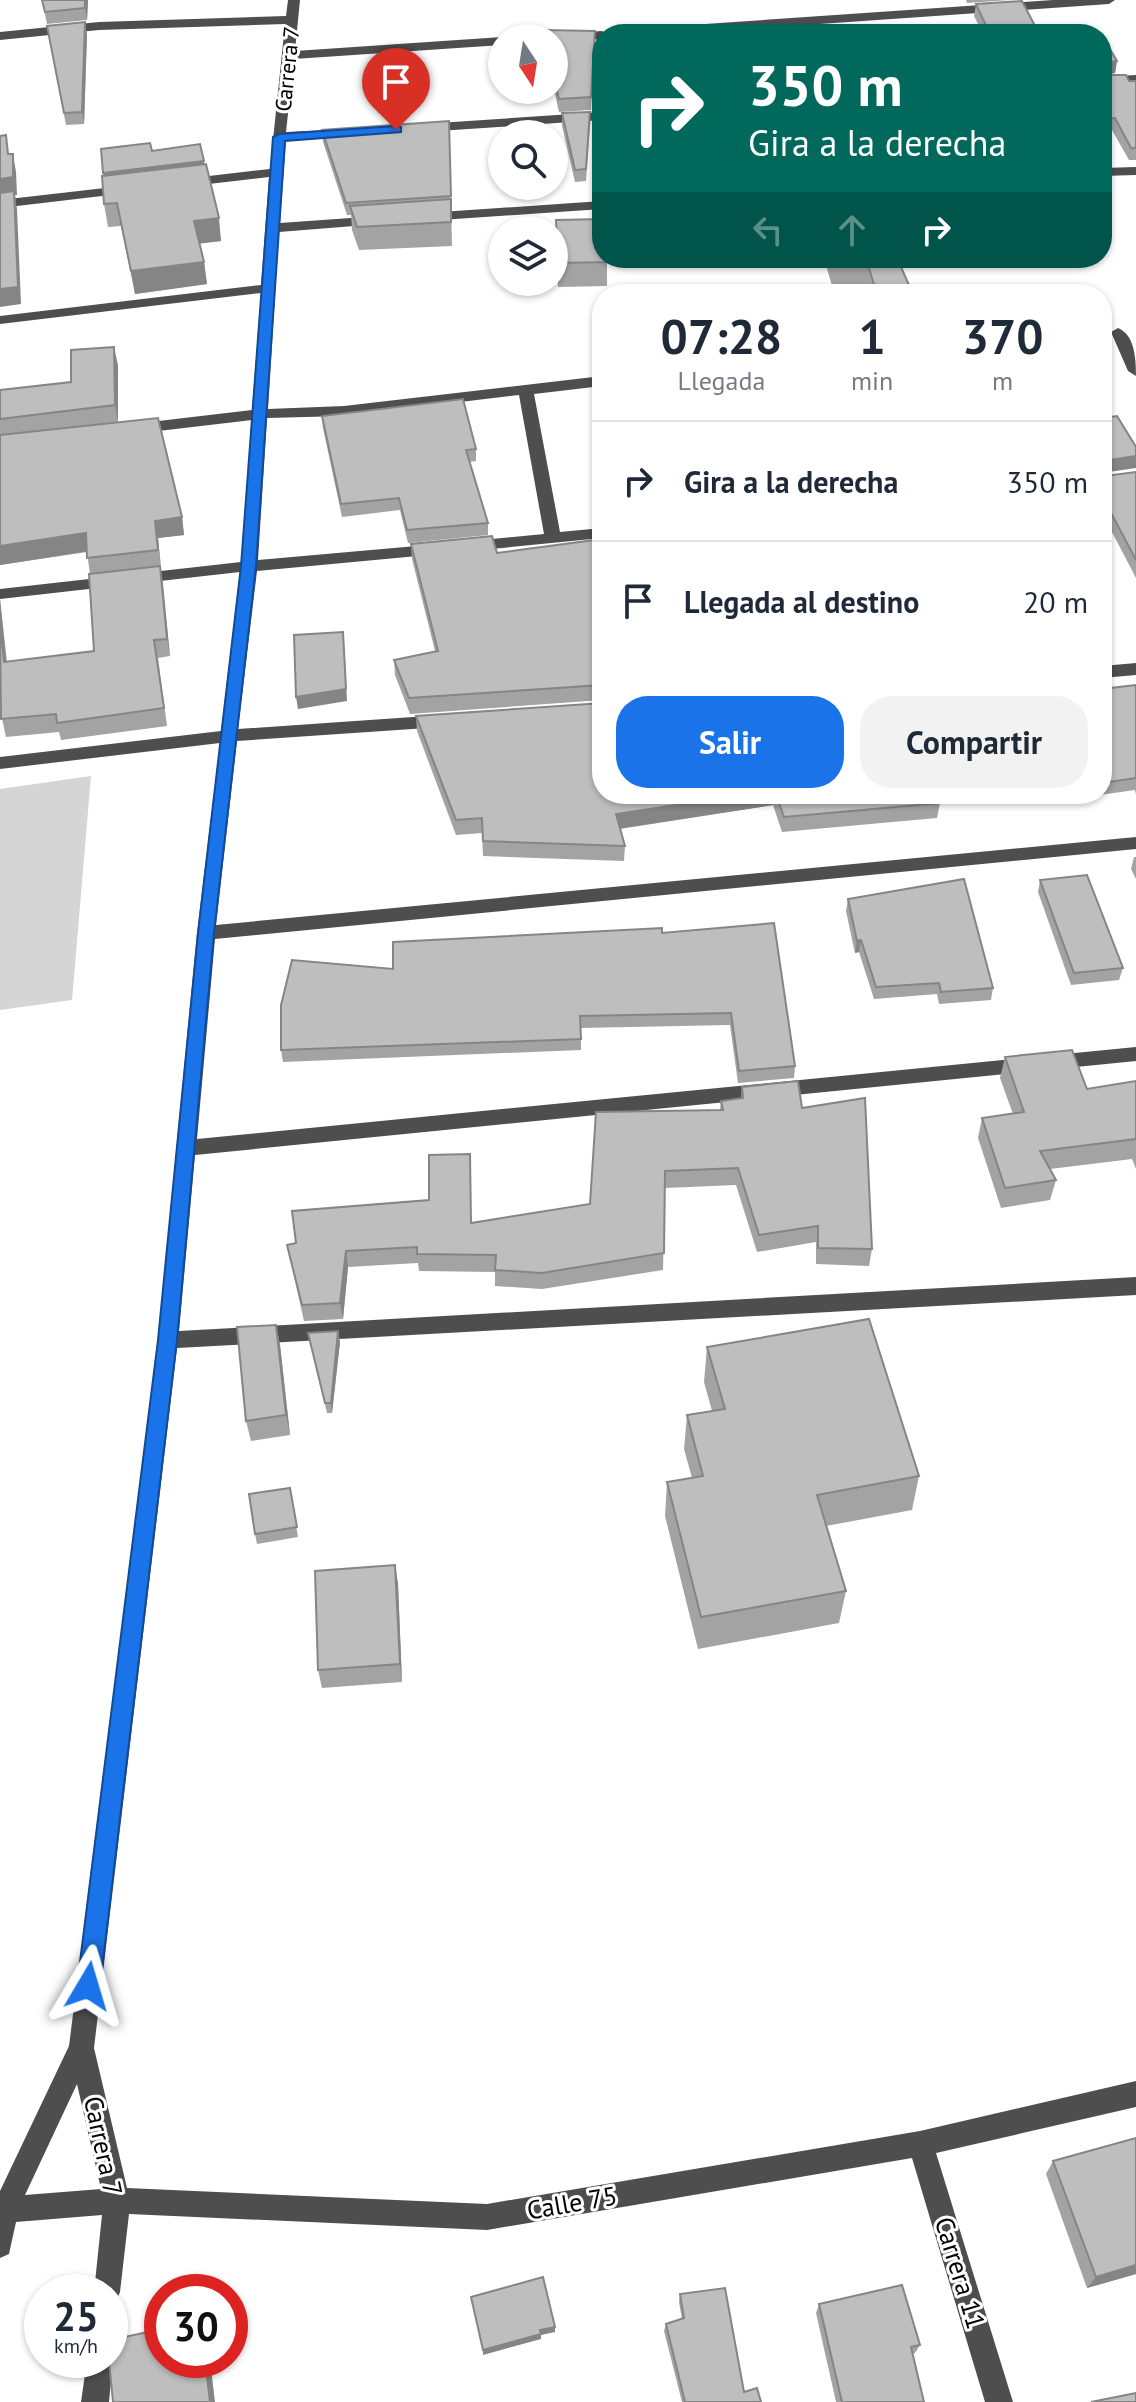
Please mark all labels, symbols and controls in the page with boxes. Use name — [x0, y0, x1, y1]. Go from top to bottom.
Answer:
north arrow — [488, 24, 568, 104]
map controls — [488, 24, 568, 296]
street label: Carrera 7 — [269, 25, 305, 113]
pin — [362, 48, 430, 130]
text: 350 m — [748, 49, 903, 121]
icon: right — [616, 56, 720, 160]
icon: arrive — [374, 60, 418, 104]
text: Gira a la derecha — [748, 119, 1006, 166]
button: search — [488, 120, 568, 200]
icon: left — [746, 208, 790, 252]
icon: ahead — [830, 208, 874, 252]
icon: right — [914, 208, 958, 252]
button: layers — [488, 216, 568, 296]
text: 07:28 — [661, 305, 782, 367]
text: 1 — [858, 305, 886, 367]
text: 370 — [962, 305, 1043, 367]
text: Llegada — [678, 364, 765, 397]
text: min — [851, 364, 893, 397]
text: m — [992, 364, 1013, 397]
icon: right — [616, 459, 660, 503]
text: Gira a la derecha — [684, 462, 898, 501]
text: 350 m — [1007, 462, 1088, 501]
icon: arrive — [616, 579, 660, 623]
text: Llegada al destino — [684, 582, 919, 621]
text: 20 m — [1023, 582, 1088, 621]
button: Salir — [616, 696, 844, 788]
button: Compartir — [860, 696, 1088, 788]
position arrow — [46, 1944, 130, 2028]
street label: Carrera 7 — [77, 2093, 130, 2199]
street label: Calle 75 — [524, 2178, 620, 2227]
street label: Carrera 11 — [928, 2213, 993, 2333]
speed limit sign: 30 — [144, 2274, 248, 2378]
text: 25 — [53, 2290, 99, 2342]
text: km/h — [54, 2333, 98, 2359]

